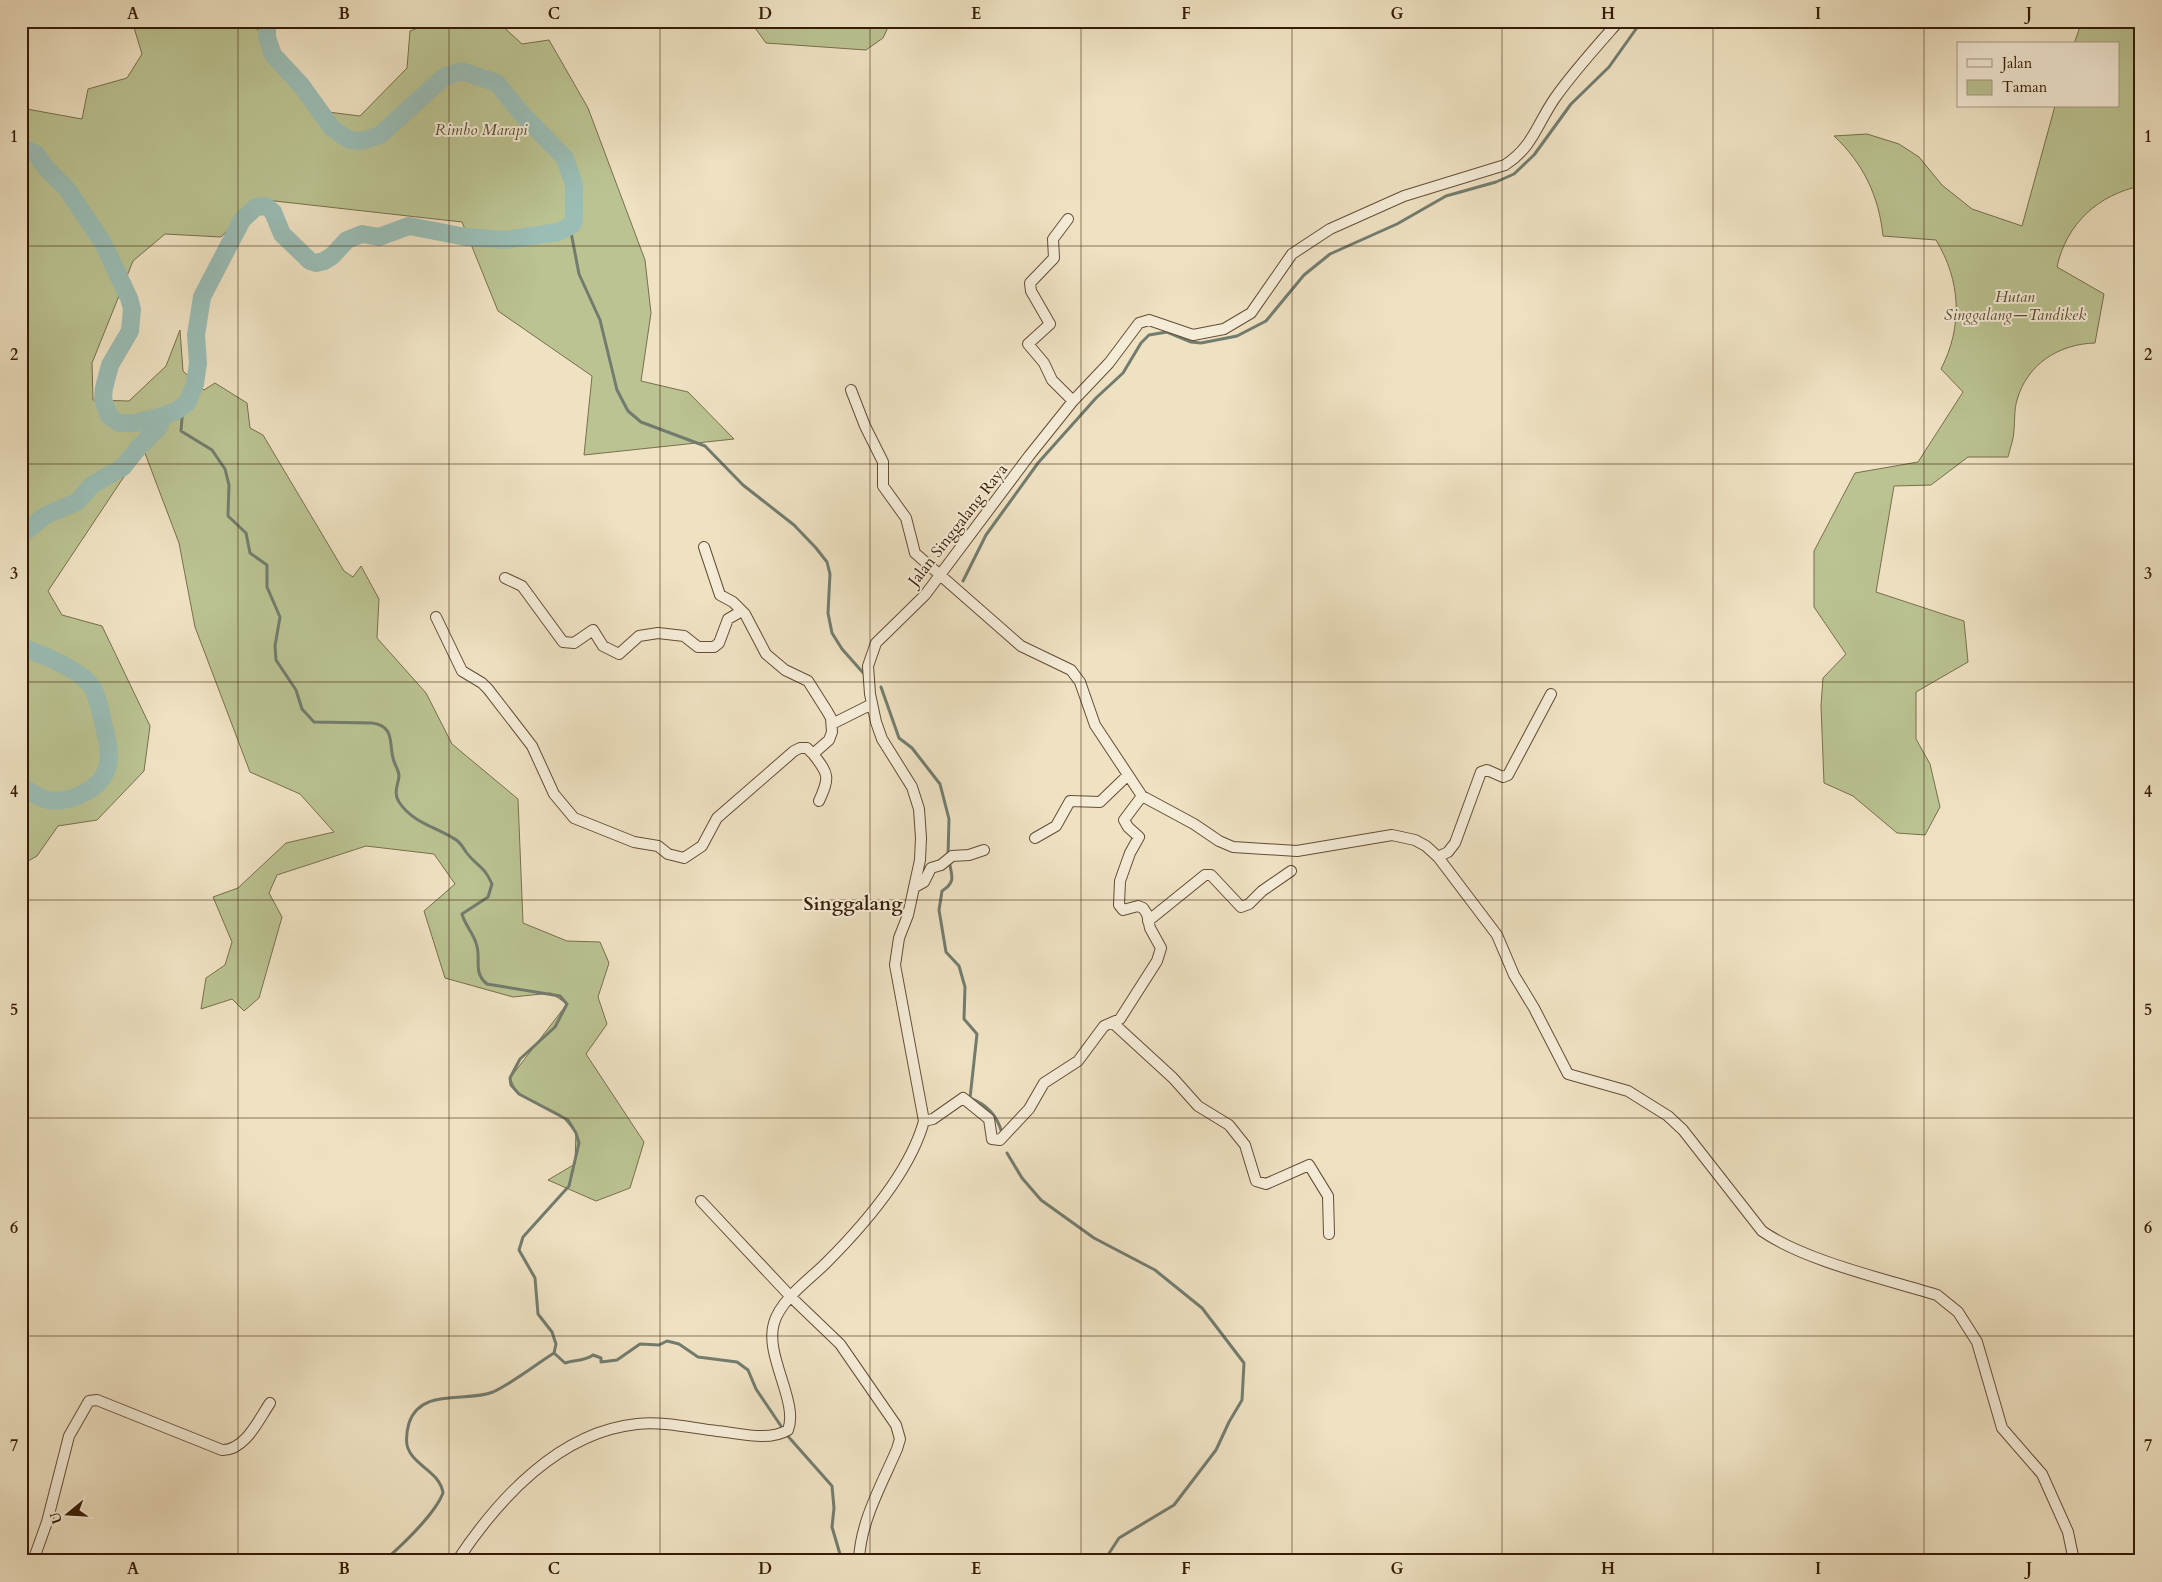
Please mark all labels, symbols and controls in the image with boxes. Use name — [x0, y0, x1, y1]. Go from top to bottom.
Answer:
text: A — [127, 3, 139, 25]
text: B — [338, 3, 350, 25]
text: C — [548, 3, 560, 25]
text: D — [758, 3, 772, 25]
text: E — [971, 3, 981, 25]
text: F — [1181, 3, 1191, 25]
text: G — [1390, 3, 1404, 25]
text: H — [1601, 3, 1615, 25]
text: I — [1815, 3, 1821, 25]
text: J — [2024, 3, 2032, 25]
legend — [1957, 42, 2120, 108]
text: Jalan — [2000, 53, 2033, 73]
text: Taman — [2002, 77, 2048, 97]
park label: Rimbo Marapi — [435, 119, 528, 141]
text: 1 — [10, 126, 18, 148]
text: 1 — [2144, 126, 2152, 148]
park label: Hutan Singgalang—Tandikek — [1944, 286, 2086, 326]
text: 2 — [10, 344, 18, 366]
text: 2 — [2144, 344, 2152, 366]
street label: Jalan Singgalang Raya — [902, 459, 1013, 592]
text: 3 — [10, 563, 18, 585]
text: 3 — [2144, 563, 2152, 585]
text: 4 — [10, 781, 18, 803]
text: 4 — [2144, 781, 2152, 803]
district label: Singgalang — [803, 891, 903, 917]
text: 5 — [10, 999, 18, 1021]
text: 5 — [2144, 999, 2152, 1021]
text: 6 — [10, 1217, 18, 1239]
text: 6 — [2144, 1217, 2152, 1239]
text: 7 — [10, 1435, 18, 1457]
text: 7 — [2144, 1435, 2152, 1457]
north arrow — [42, 1490, 92, 1540]
text: U — [45, 1509, 67, 1526]
text: A — [127, 1558, 139, 1580]
text: B — [338, 1558, 350, 1580]
text: C — [548, 1558, 560, 1580]
text: D — [758, 1558, 772, 1580]
text: E — [971, 1558, 981, 1580]
text: F — [1181, 1558, 1191, 1580]
text: G — [1390, 1558, 1404, 1580]
text: H — [1601, 1558, 1615, 1580]
text: I — [1815, 1558, 1821, 1580]
text: J — [2024, 1558, 2032, 1580]

